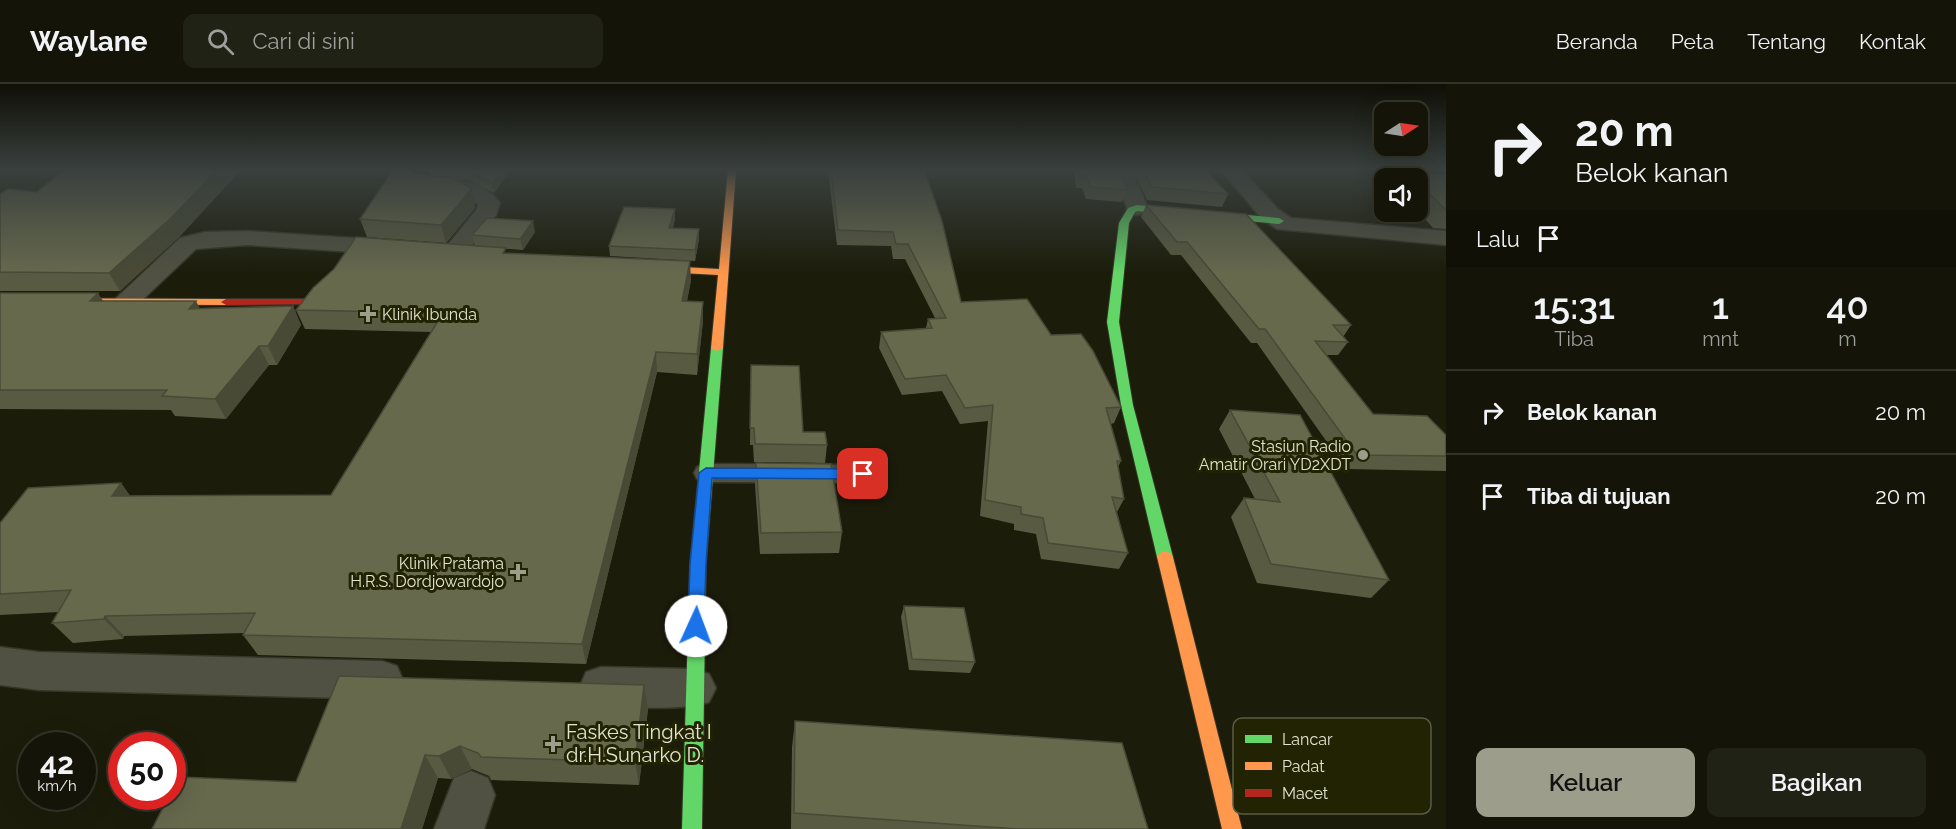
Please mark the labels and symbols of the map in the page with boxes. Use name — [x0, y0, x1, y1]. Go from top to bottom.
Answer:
north arrow — [1374, 102, 1428, 156]
marker: Klinik Ibunda — [359, 305, 377, 323]
place label: Klinik Ibunda — [382, 305, 477, 324]
place label: Stasiun Radio Amatir Orari YD2XDT — [1199, 437, 1351, 474]
pin — [837, 448, 888, 499]
marker: Stasiun Radio Amatir Orari YD2XDT — [1356, 448, 1370, 462]
place label: Klinik Pratama H.R.S. Dordjowardojo — [350, 554, 504, 591]
marker: Klinik Pratama H.R.S. Dordjowardojo — [509, 563, 527, 581]
position arrow — [664, 594, 728, 658]
legend — [1233, 718, 1431, 814]
place label: Faskes Tingkat I dr.H.Sunarko D. — [566, 720, 712, 767]
text: Lancar — [1282, 730, 1333, 749]
speed limit sign: 50 — [108, 732, 186, 810]
marker: Faskes Tingkat I dr.H.Sunarko D. — [544, 735, 562, 753]
text: Padat — [1282, 757, 1325, 776]
text: Macet — [1282, 784, 1329, 803]

